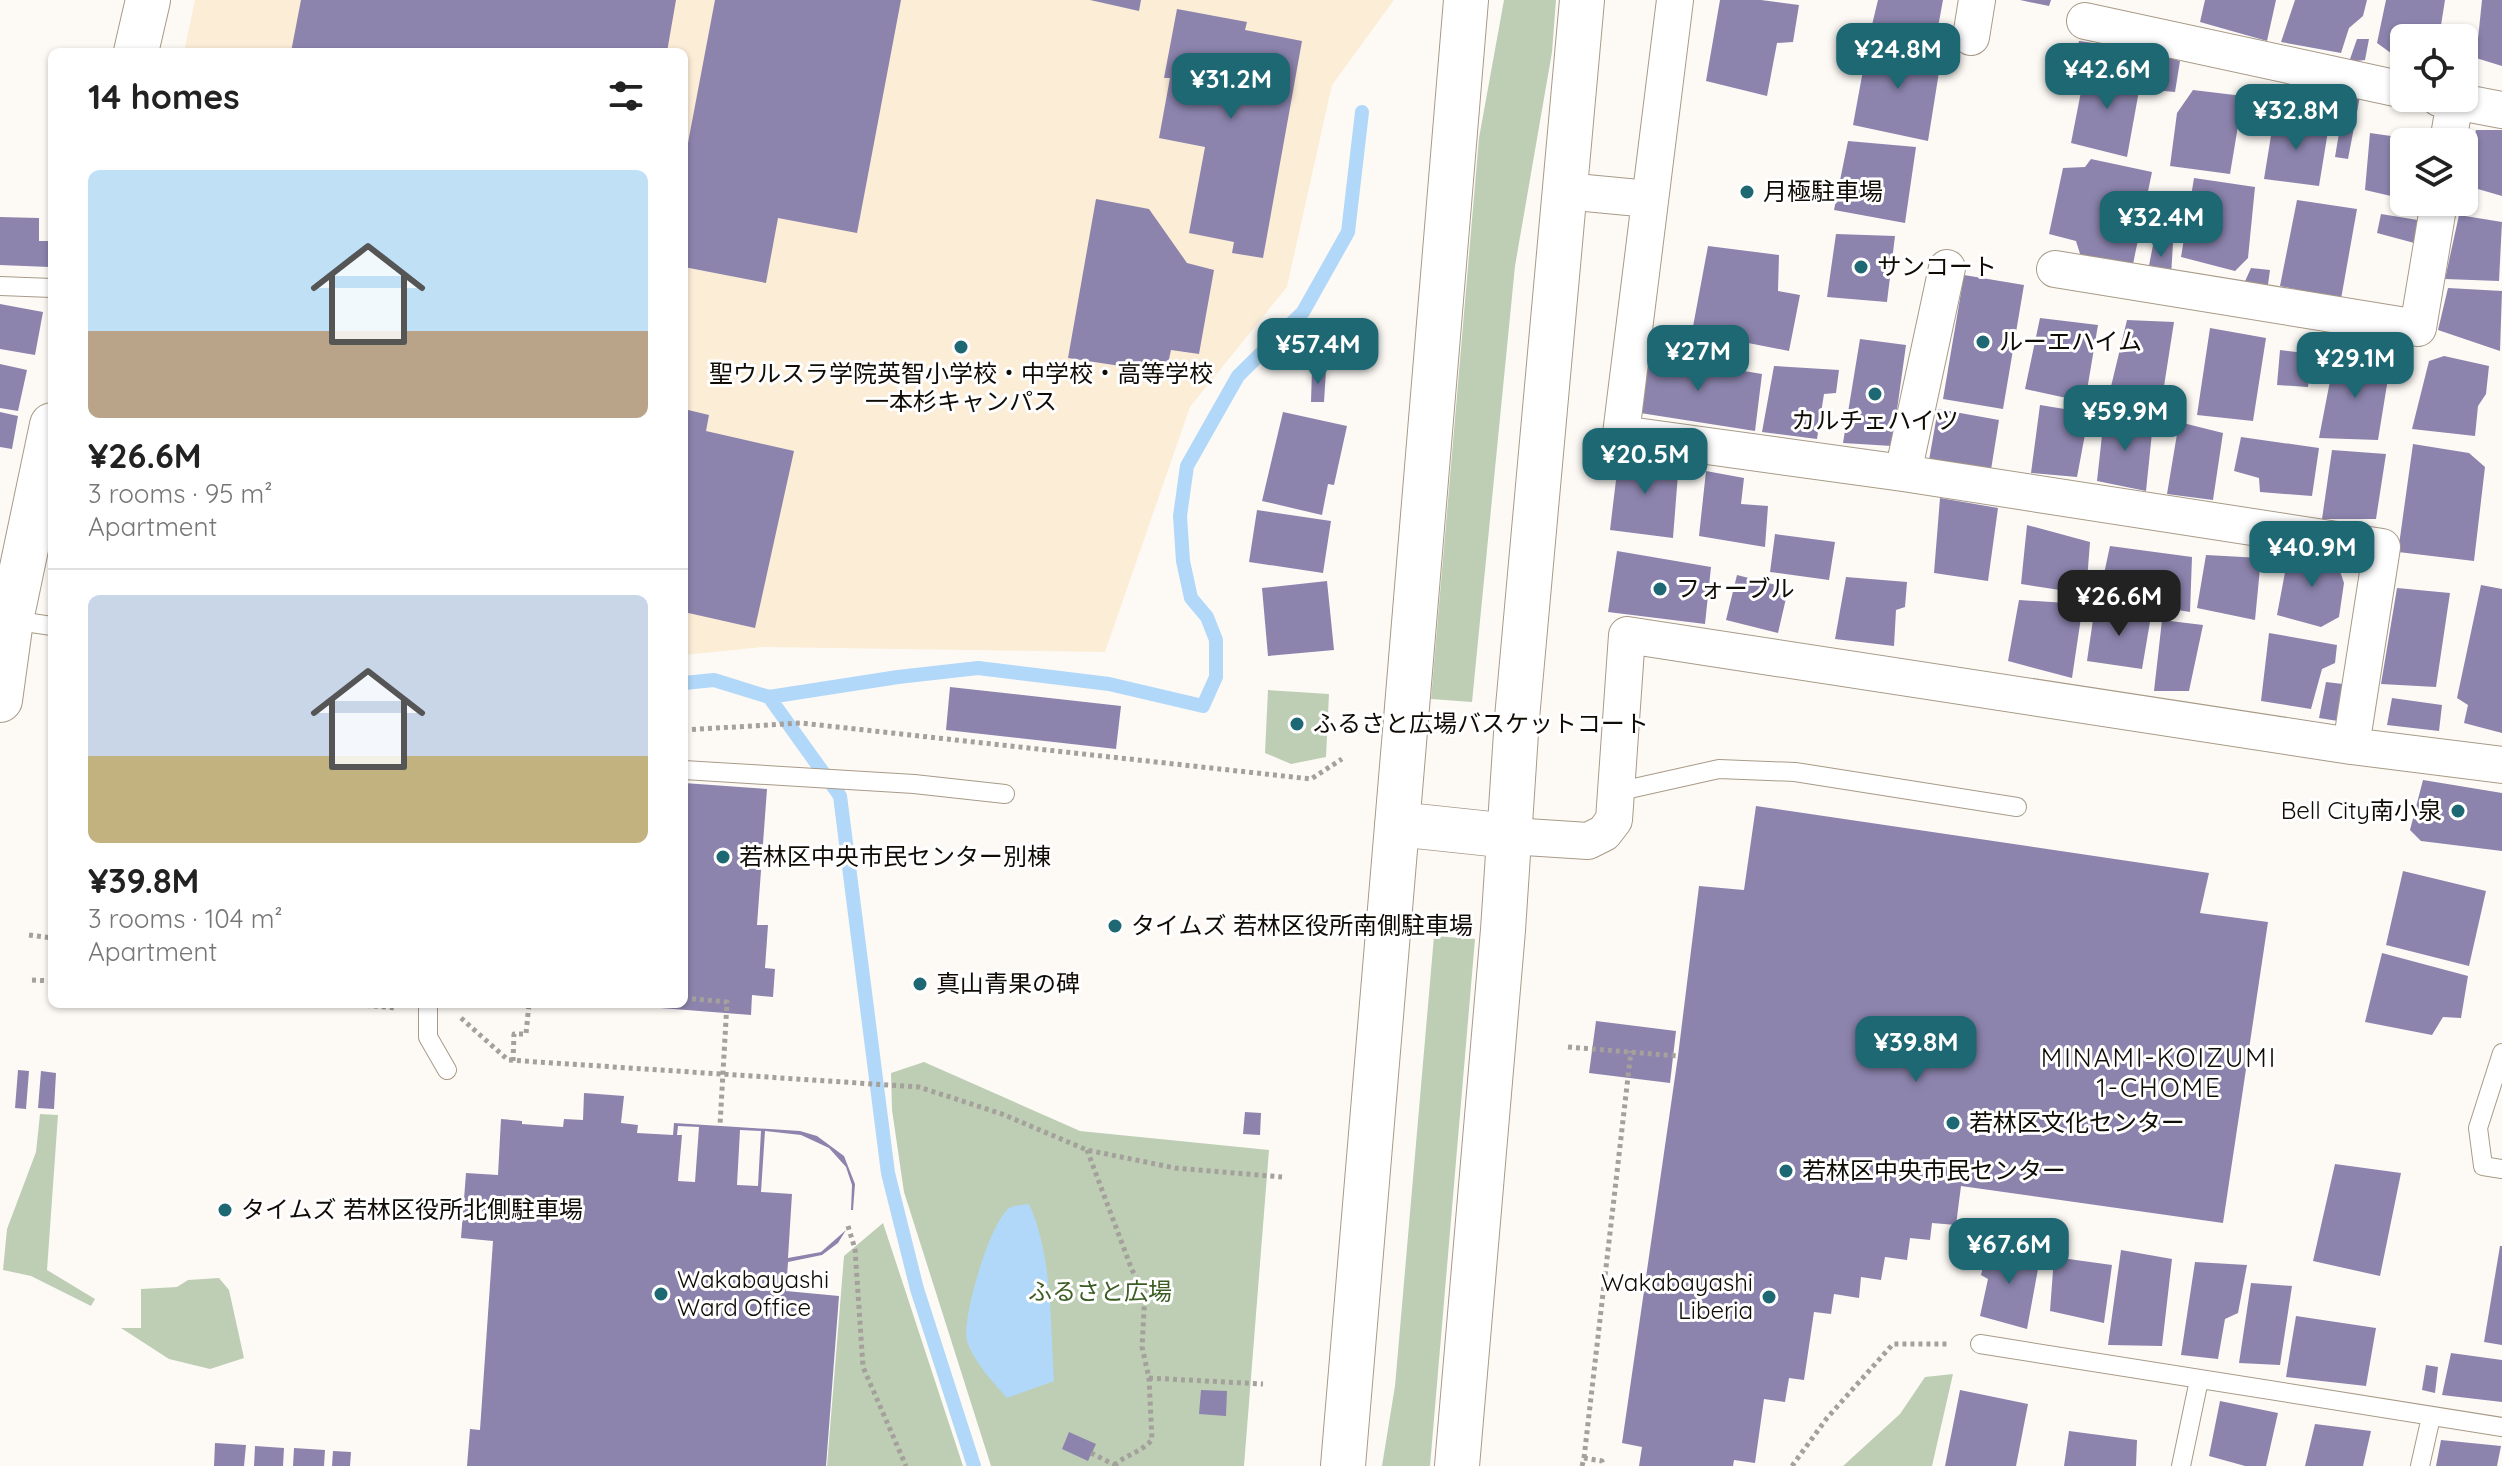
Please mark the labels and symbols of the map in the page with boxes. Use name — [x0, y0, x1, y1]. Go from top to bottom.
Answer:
pin: ¥24.8M — [1833, 23, 1963, 91]
pin: ¥42.6M — [2042, 43, 2172, 111]
pin: ¥31.2M — [1166, 53, 1296, 121]
pin: ¥32.8M — [2231, 84, 2361, 152]
place label: 月極駐車場 — [1763, 176, 1883, 206]
marker: 月極駐車場 — [1738, 183, 1756, 201]
pin: ¥32.4M — [2096, 191, 2226, 259]
place label: サンコート — [1877, 251, 1997, 281]
marker: サンコート — [1852, 258, 1870, 276]
pin: ¥57.4M — [1253, 318, 1383, 386]
pin: ¥27M — [1651, 325, 1745, 393]
place label: ルーエハイム — [1999, 326, 2142, 356]
pin: ¥29.1M — [2290, 332, 2420, 400]
marker: ルーエハイム — [1974, 333, 1992, 351]
marker: 聖ウルスラ学院英智小学校・中学校・高等学校 一本杉キャンパス — [952, 338, 970, 356]
place label: 聖ウルスラ学院英智小学校・中学校・高等学校 一本杉キャンパス — [709, 358, 1213, 416]
marker: カルチェハイツ — [1866, 385, 1884, 403]
pin: ¥59.9M — [2060, 385, 2190, 453]
place label: カルチェハイツ — [1791, 405, 1959, 435]
pin: ¥20.5M — [1580, 428, 1710, 496]
pin: ¥40.9M — [2247, 521, 2377, 589]
pin: ¥26.6M — [2054, 570, 2184, 638]
place label: フォーブル — [1676, 573, 1795, 603]
marker: フォーブル — [1651, 580, 1669, 598]
place label: ふるさと広場バスケットコート — [1313, 708, 1649, 738]
marker: ふるさと広場バスケットコート — [1288, 715, 1306, 733]
place label: Bell City南小泉 — [2281, 795, 2442, 825]
marker: Bell City南小泉 — [2449, 802, 2467, 820]
place label: 若林区中央市民センター別棟 — [739, 841, 1051, 871]
marker: 若林区中央市民センター別棟 — [714, 848, 732, 866]
place label: タイムズ 若林区役所南側駐車場 — [1131, 910, 1473, 940]
marker: タイムズ 若林区役所南側駐車場 — [1106, 917, 1124, 935]
place label: 真山青果の碑 — [936, 968, 1080, 998]
marker: 真山青果の碑 — [911, 975, 929, 993]
pin: ¥39.8M — [1851, 1016, 1981, 1084]
district label: MINAMI-KOIZUMI 1-CHOME — [2041, 1041, 2277, 1104]
place label: 若林区文化センター — [1969, 1107, 2185, 1137]
marker: 若林区文化センター — [1944, 1114, 1962, 1132]
place label: 若林区中央市民センター — [1802, 1155, 2066, 1185]
marker: 若林区中央市民センター — [1777, 1162, 1795, 1180]
place label: タイムズ 若林区役所北側駐車場 — [241, 1194, 583, 1224]
marker: タイムズ 若林区役所北側駐車場 — [216, 1201, 234, 1219]
pin: ¥67.6M — [1944, 1218, 2074, 1286]
place label: Wakabayashi Ward Office — [677, 1264, 829, 1322]
place label: Wakabayashi Liberia — [1601, 1267, 1753, 1325]
park label: ふるさと広場 — [1028, 1276, 1172, 1306]
marker: Wakabayashi Ward Office — [652, 1285, 670, 1303]
marker: Wakabayashi Liberia — [1760, 1288, 1778, 1306]

